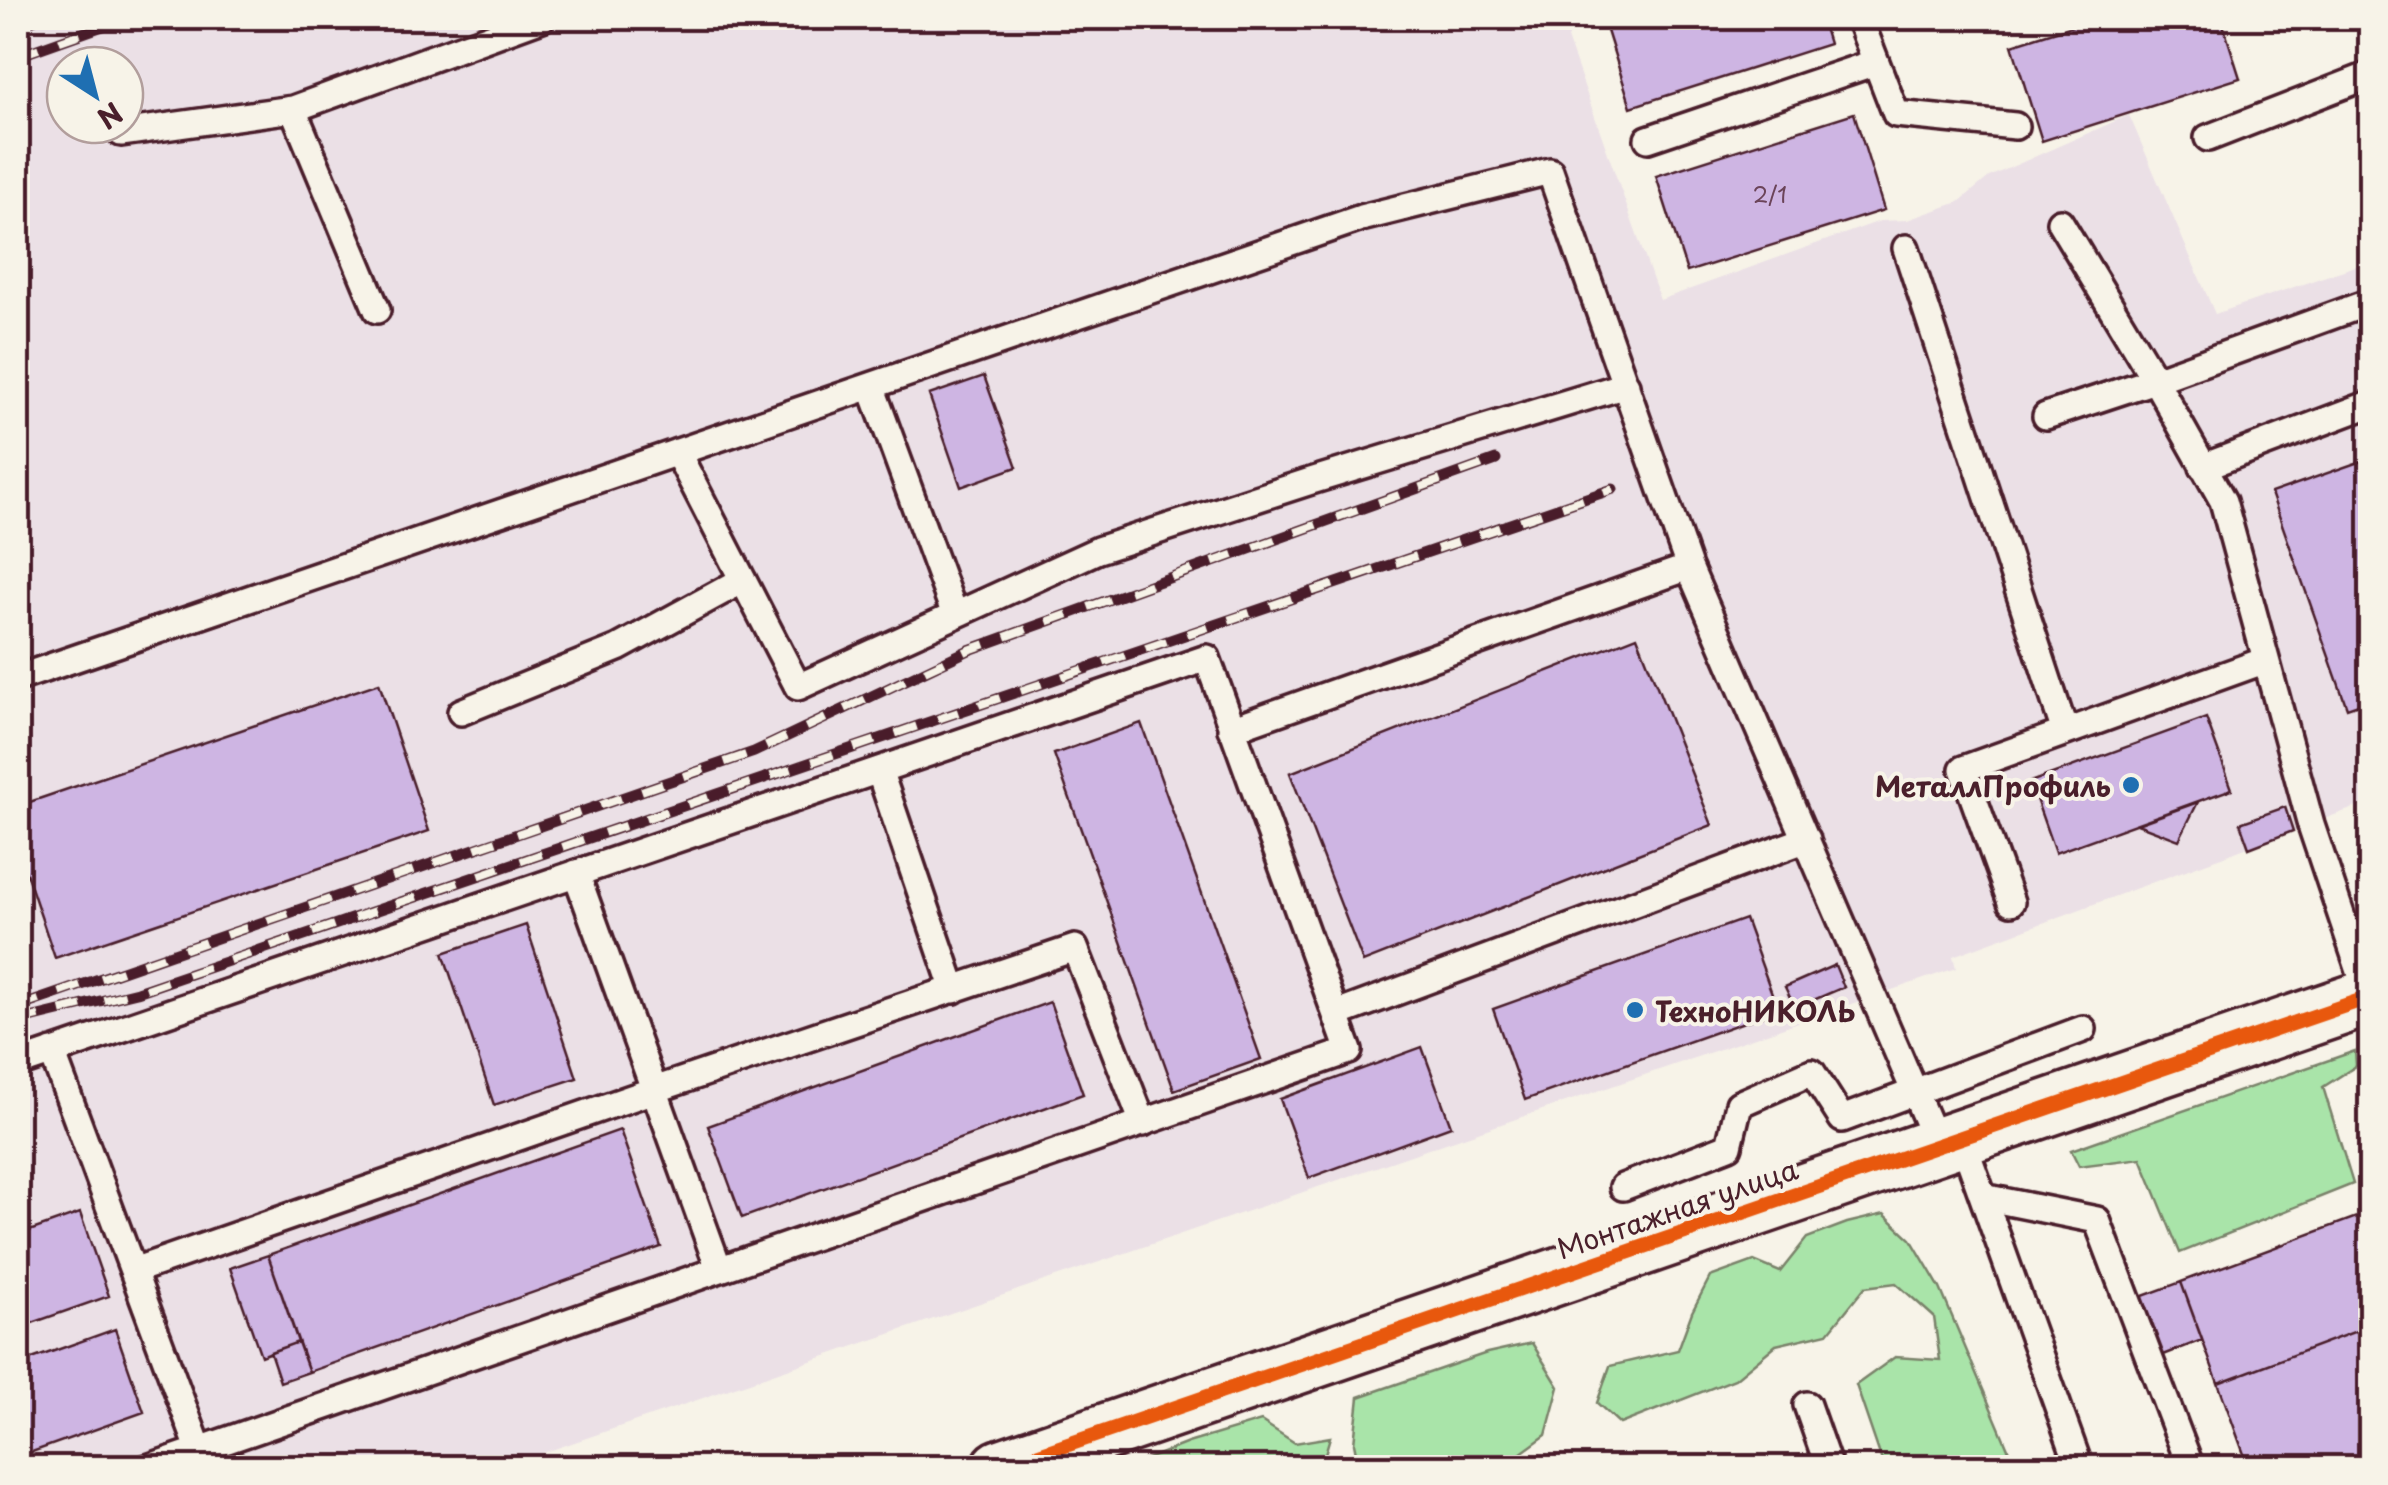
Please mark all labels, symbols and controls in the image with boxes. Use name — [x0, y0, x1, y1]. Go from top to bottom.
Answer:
north arrow — [45, 45, 145, 145]
text: N — [89, 93, 132, 140]
house number: 2/1 — [1753, 177, 1787, 210]
place label: МеталлПрофиль — [1875, 764, 2111, 807]
marker: МеталлПрофиль — [2120, 774, 2142, 796]
place label: ТехноНИКОЛЬ — [1655, 989, 1856, 1032]
marker: ТехноНИКОЛЬ — [1624, 999, 1646, 1021]
street label: Монтажная улица — [1551, 1146, 1804, 1269]

